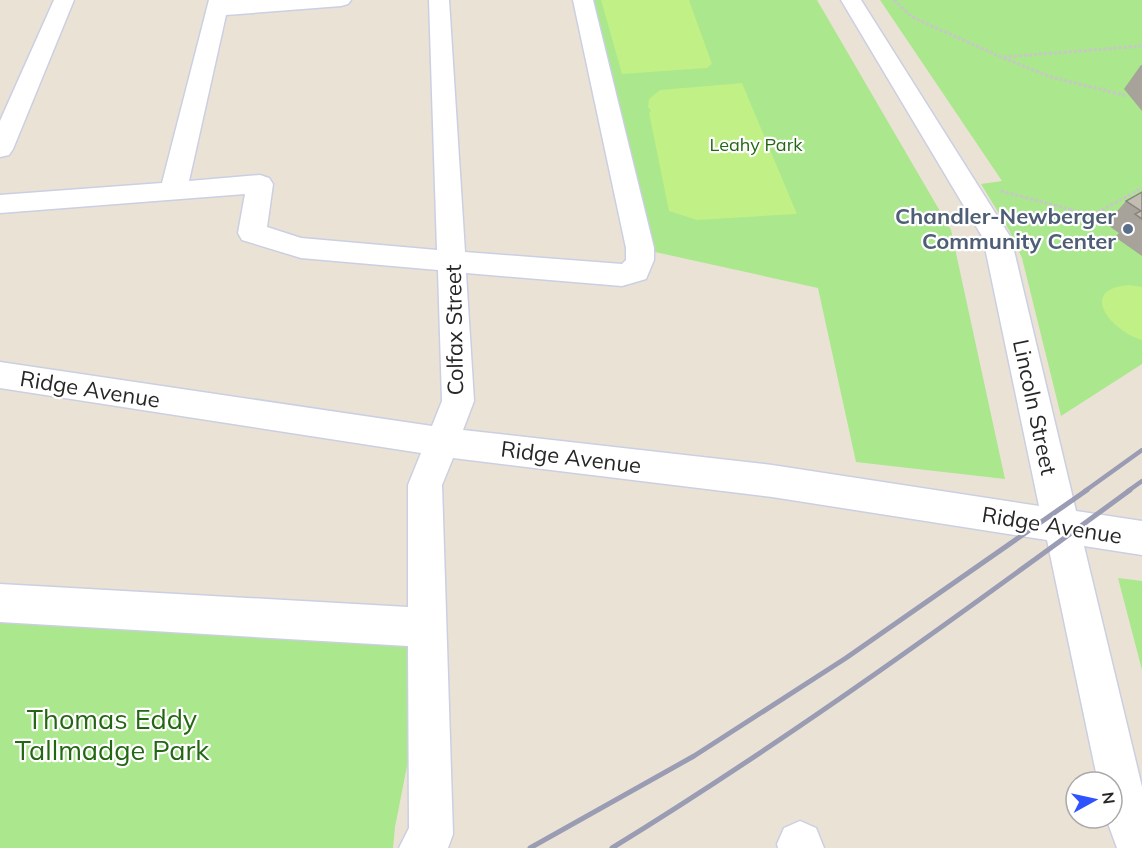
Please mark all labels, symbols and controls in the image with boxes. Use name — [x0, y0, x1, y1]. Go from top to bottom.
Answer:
park label: Leahy Park — [710, 133, 803, 156]
place label: Chandler-Newberger Community Center — [895, 202, 1116, 255]
marker: Chandler-Newberger Community Center — [1121, 222, 1135, 236]
street label: Colfax Street — [439, 264, 469, 396]
street label: Lincoln Street — [1007, 337, 1063, 478]
street label: Ridge Avenue — [18, 364, 162, 414]
street label: Ridge Avenue — [499, 434, 643, 480]
street label: Ridge Avenue — [980, 500, 1124, 550]
park label: Thomas Eddy Tallmadge Park — [15, 702, 210, 767]
north arrow — [1064, 770, 1124, 830]
text: N — [1098, 791, 1120, 805]

